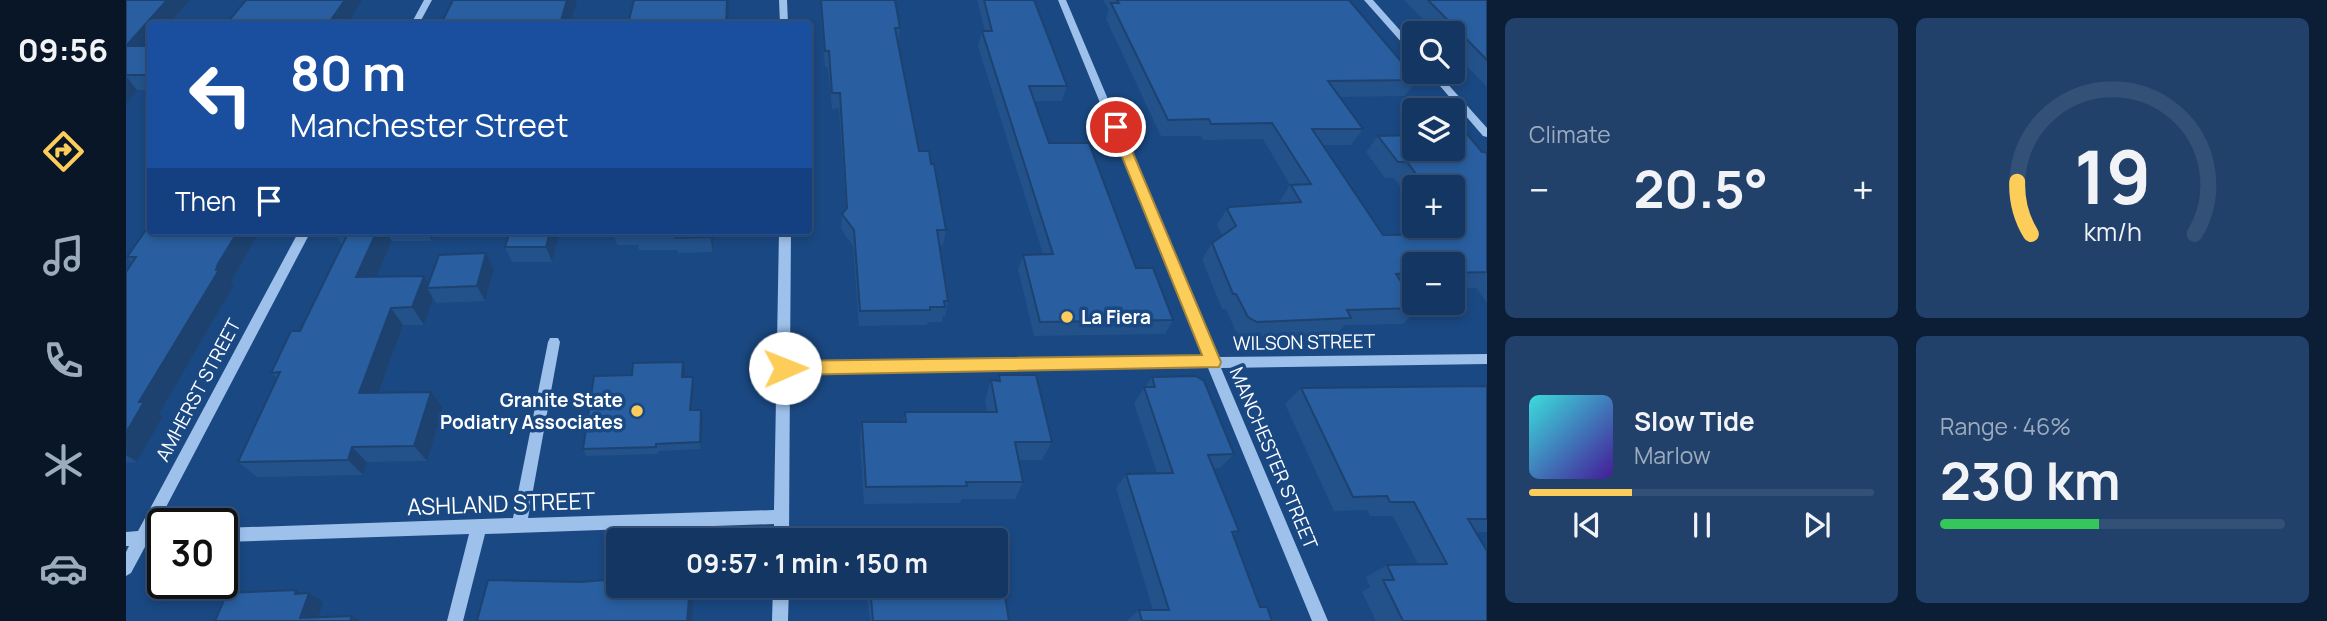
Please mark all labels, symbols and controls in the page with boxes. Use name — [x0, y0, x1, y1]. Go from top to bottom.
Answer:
map controls — [1402, 21, 1465, 315]
button: search — [1402, 21, 1465, 84]
text: 09:56 — [18, 28, 108, 72]
text: 80 m — [290, 39, 406, 106]
icon: left — [175, 49, 266, 140]
pin — [1086, 97, 1146, 157]
button: layers — [1402, 98, 1465, 161]
text: Manchester Street — [290, 103, 569, 147]
icon: arrive — [1097, 108, 1135, 146]
text: Climate — [1529, 118, 1611, 150]
text: 19 — [2074, 126, 2151, 226]
icon: directions — [39, 127, 88, 176]
text: 20.5° — [1633, 153, 1768, 224]
text: − — [1529, 163, 1550, 215]
text: + — [1852, 163, 1874, 215]
button: + — [1402, 175, 1465, 238]
icon: arrive — [250, 182, 288, 220]
text: Then — [175, 183, 236, 219]
text: km/h — [2083, 214, 2142, 249]
icon: music — [39, 231, 88, 280]
button: − — [1402, 252, 1465, 315]
place label: La Fiera — [1081, 304, 1151, 330]
marker: La Fiera — [1059, 309, 1075, 325]
street label: AMHERST STREET — [149, 314, 247, 466]
street label: WILSON STREET — [1233, 328, 1376, 356]
position arrow — [748, 331, 822, 405]
icon: phone — [39, 336, 88, 385]
street label: MANCHESTER STREET — [1224, 363, 1324, 554]
place label: Granite State Podiatry Associates — [440, 387, 623, 435]
marker: Granite State Podiatry Associates — [629, 403, 645, 419]
text: Slow Tide — [1634, 403, 1755, 439]
text: Range · 46% — [1940, 410, 2071, 442]
text: Marlow — [1634, 439, 1711, 471]
icon: climate — [39, 440, 88, 489]
text: 230 km — [1940, 445, 2121, 516]
street label: ASHLAND STREET — [406, 484, 596, 522]
icon: previous — [1568, 506, 1606, 544]
icon: pause — [1683, 506, 1721, 544]
icon: next — [1798, 506, 1836, 544]
speed limit sign: 30 — [147, 508, 238, 599]
icon: car — [39, 544, 88, 593]
text: 09:57 · 1 min · 150 m — [686, 545, 928, 581]

